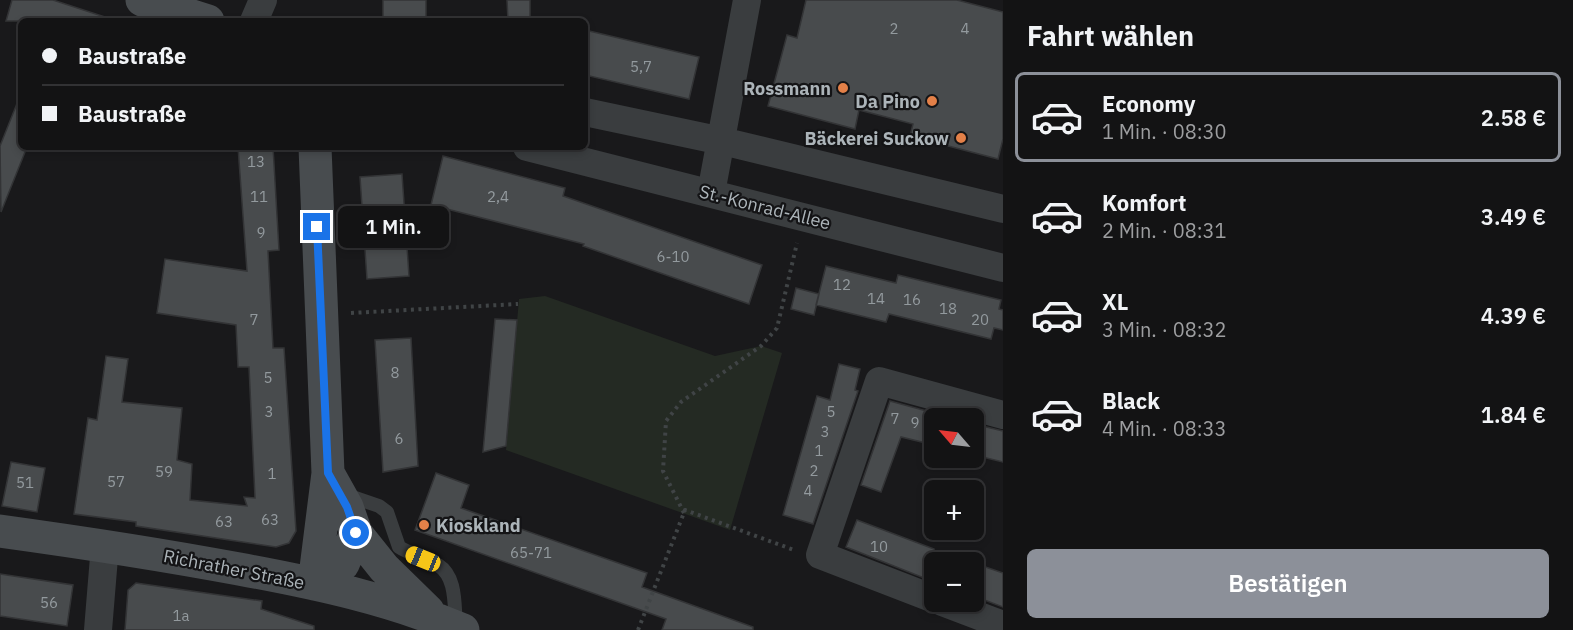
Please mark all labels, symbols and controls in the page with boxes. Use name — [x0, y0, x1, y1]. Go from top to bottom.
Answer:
text: Fahrt wählen — [1027, 18, 1194, 53]
house number: 2 — [889, 19, 899, 38]
house number: 4 — [960, 19, 970, 38]
text: Baustraße — [78, 41, 186, 70]
house number: 5,7 — [630, 57, 652, 76]
place label: Rossmann — [743, 77, 831, 100]
marker: Rossmann — [836, 81, 850, 95]
text: Economy — [1102, 89, 1196, 118]
place label: Da Pino — [855, 90, 920, 113]
icon: car — [1030, 90, 1084, 144]
marker: Da Pino — [925, 94, 939, 108]
text: Baustraße — [78, 99, 186, 128]
text: 2.58 € — [1481, 103, 1546, 132]
text: 1 Min. · 08:30 — [1102, 118, 1227, 145]
place label: Bäckerei Suckow — [804, 127, 949, 150]
marker: Bäckerei Suckow — [954, 131, 968, 145]
house number: 13 — [247, 152, 265, 171]
street label: St.-Konrad-Allee — [697, 180, 833, 234]
house number: 11 — [250, 187, 268, 206]
house number: 2,4 — [487, 187, 509, 206]
text: Komfort — [1102, 188, 1187, 217]
icon: car — [1030, 189, 1084, 243]
text: 3.49 € — [1481, 202, 1546, 231]
callout: 1 Min. — [338, 206, 449, 248]
route end — [303, 213, 330, 240]
text: 1 Min. — [365, 213, 422, 240]
text: 2 Min. · 08:31 — [1102, 217, 1227, 244]
house number: 9 — [256, 223, 266, 242]
house number: 6-10 — [657, 247, 690, 266]
house number: 12 — [833, 275, 851, 294]
text: XL — [1102, 287, 1128, 316]
icon: car — [1030, 288, 1084, 342]
house number: 14 — [867, 289, 885, 308]
house number: 16 — [903, 290, 921, 309]
house number: 18 — [939, 299, 957, 318]
text: 4.39 € — [1481, 301, 1546, 330]
house number: 7 — [249, 310, 259, 329]
house number: 20 — [971, 310, 989, 329]
text: 3 Min. · 08:32 — [1102, 316, 1227, 343]
house number: 8 — [390, 363, 400, 382]
house number: 5 — [263, 368, 273, 387]
text: Black — [1102, 386, 1160, 415]
icon: car — [1030, 387, 1084, 441]
text: 1.84 € — [1481, 400, 1546, 429]
house number: 3 — [264, 402, 274, 421]
house number: 5 — [826, 402, 836, 421]
north arrow — [924, 408, 984, 468]
map controls — [924, 408, 984, 612]
house number: 7 — [890, 409, 900, 428]
house number: 9 — [910, 413, 920, 432]
text: 4 Min. · 08:33 — [1102, 415, 1227, 442]
house number: 3 — [820, 422, 830, 441]
house number: 6 — [394, 429, 404, 448]
house number: 1 — [814, 441, 824, 460]
house number: 2 — [809, 461, 819, 480]
house number: 59 — [155, 462, 173, 481]
house number: 1 — [267, 464, 277, 483]
house number: 57 — [107, 472, 125, 491]
house number: 51 — [16, 473, 34, 492]
button: + — [924, 480, 984, 540]
house number: 4 — [803, 481, 813, 500]
house number: 63 — [261, 510, 279, 529]
house number: 63 — [215, 512, 233, 531]
place label: Kioskland — [436, 514, 521, 537]
marker: Kioskland — [417, 518, 431, 532]
route start — [342, 519, 369, 546]
house number: 10 — [870, 537, 888, 556]
house number: 65-71 — [510, 543, 552, 562]
street label: Richrather Straße — [162, 544, 307, 594]
car — [403, 544, 443, 574]
button: Bestätigen — [1027, 549, 1549, 618]
button: − — [924, 552, 984, 612]
house number: 56 — [40, 593, 58, 612]
house number: 1a — [172, 606, 190, 625]

